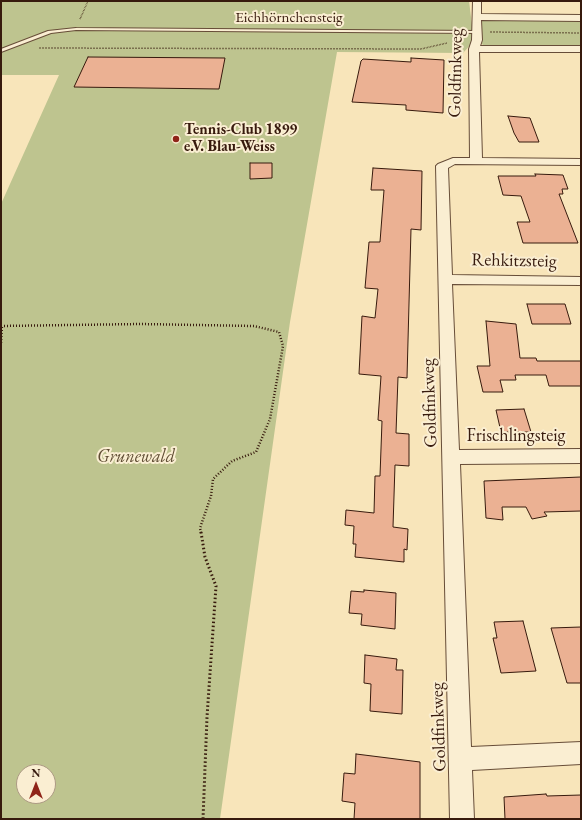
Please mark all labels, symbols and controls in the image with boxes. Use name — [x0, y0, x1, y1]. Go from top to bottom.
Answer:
street label: Eichhörnchensteig — [235, 9, 343, 27]
street label: Goldfinkweg — [444, 28, 468, 118]
place label: Tennis-Club 1899 e.V. Blau-Weiss — [184, 121, 297, 156]
marker: Tennis-Club 1899 e.V. Blau-Weiss — [171, 134, 181, 144]
street label: Rehkitzsteig — [471, 249, 557, 273]
street label: Goldfinkweg — [418, 358, 442, 448]
street label: Frischlingsteig — [467, 425, 565, 447]
park label: Grunewald — [97, 446, 175, 468]
street label: Goldfinkweg — [427, 682, 451, 772]
north arrow — [16, 764, 56, 804]
text: N — [32, 766, 40, 780]

